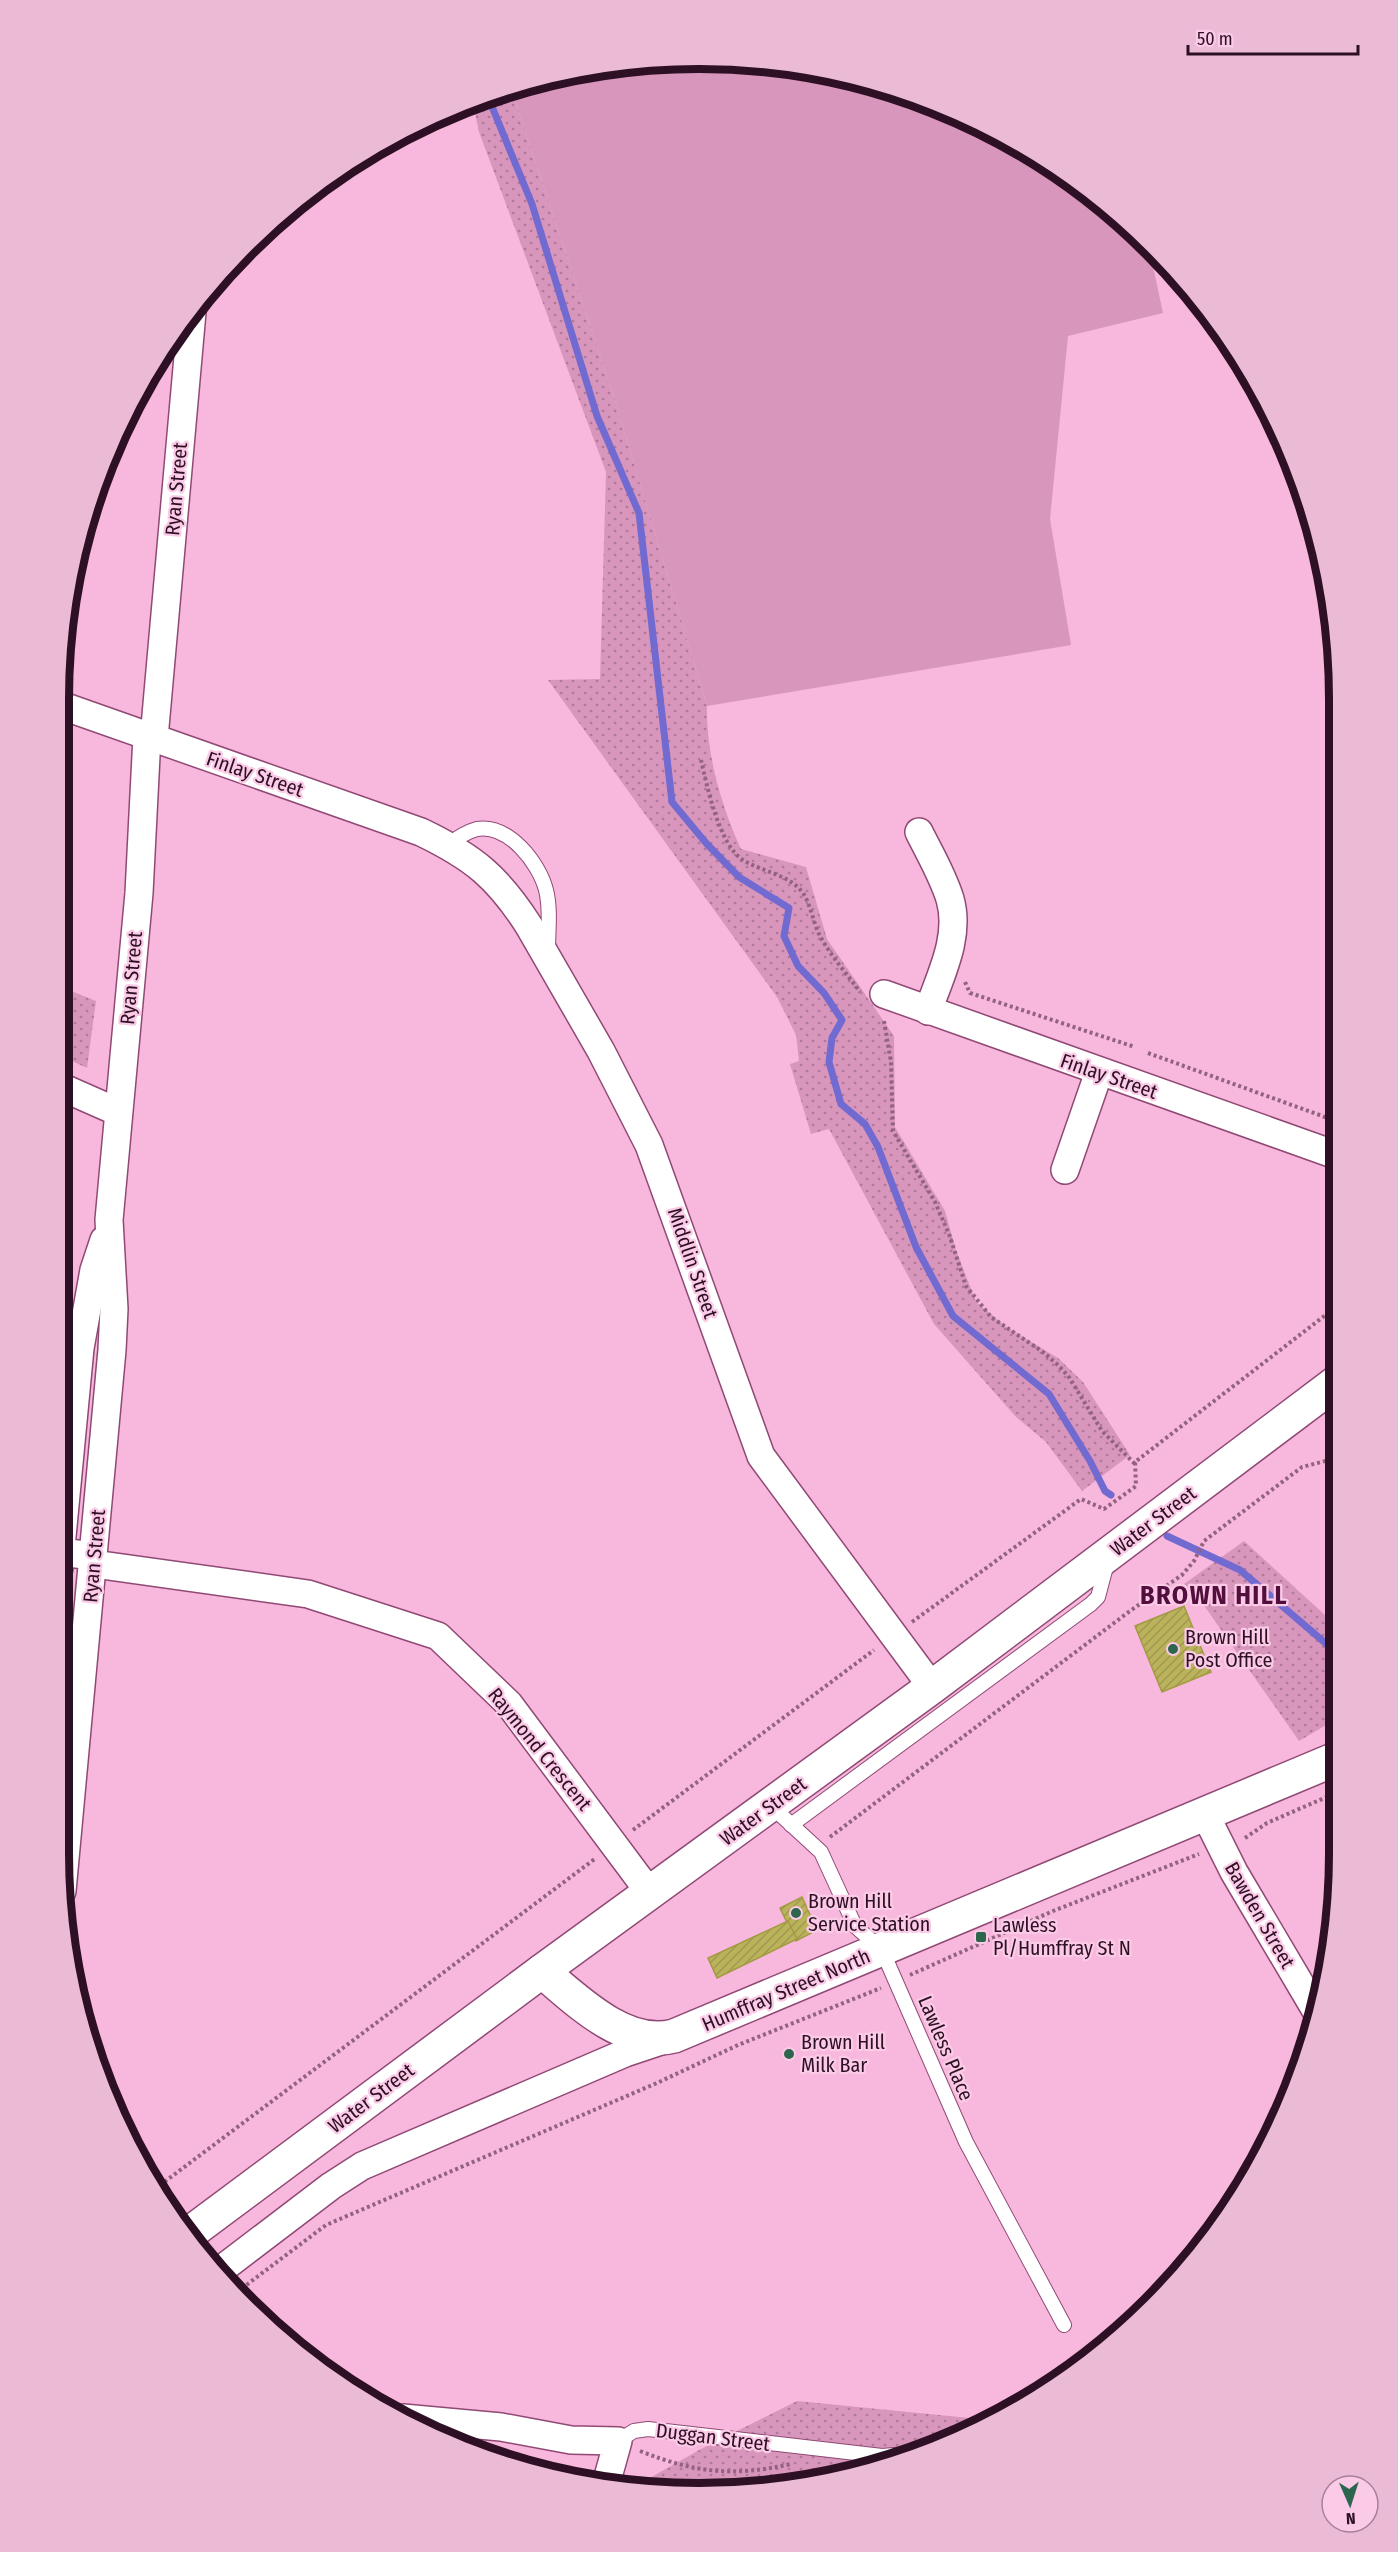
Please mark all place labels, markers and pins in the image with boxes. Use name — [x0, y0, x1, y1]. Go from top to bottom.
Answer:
place label: Brown Hill Post Office — [1185, 1625, 1272, 1672]
marker: Brown Hill Post Office — [1166, 1642, 1180, 1656]
place label: Brown Hill Service Station — [808, 1889, 930, 1936]
marker: Brown Hill Service Station — [789, 1906, 803, 1920]
place label: Lawless Pl/Humffray St N — [993, 1913, 1131, 1960]
marker: Lawless Pl/Humffray St N — [974, 1930, 988, 1944]
place label: Brown Hill Milk Bar — [801, 2030, 885, 2077]
marker: Brown Hill Milk Bar — [782, 2047, 796, 2061]

